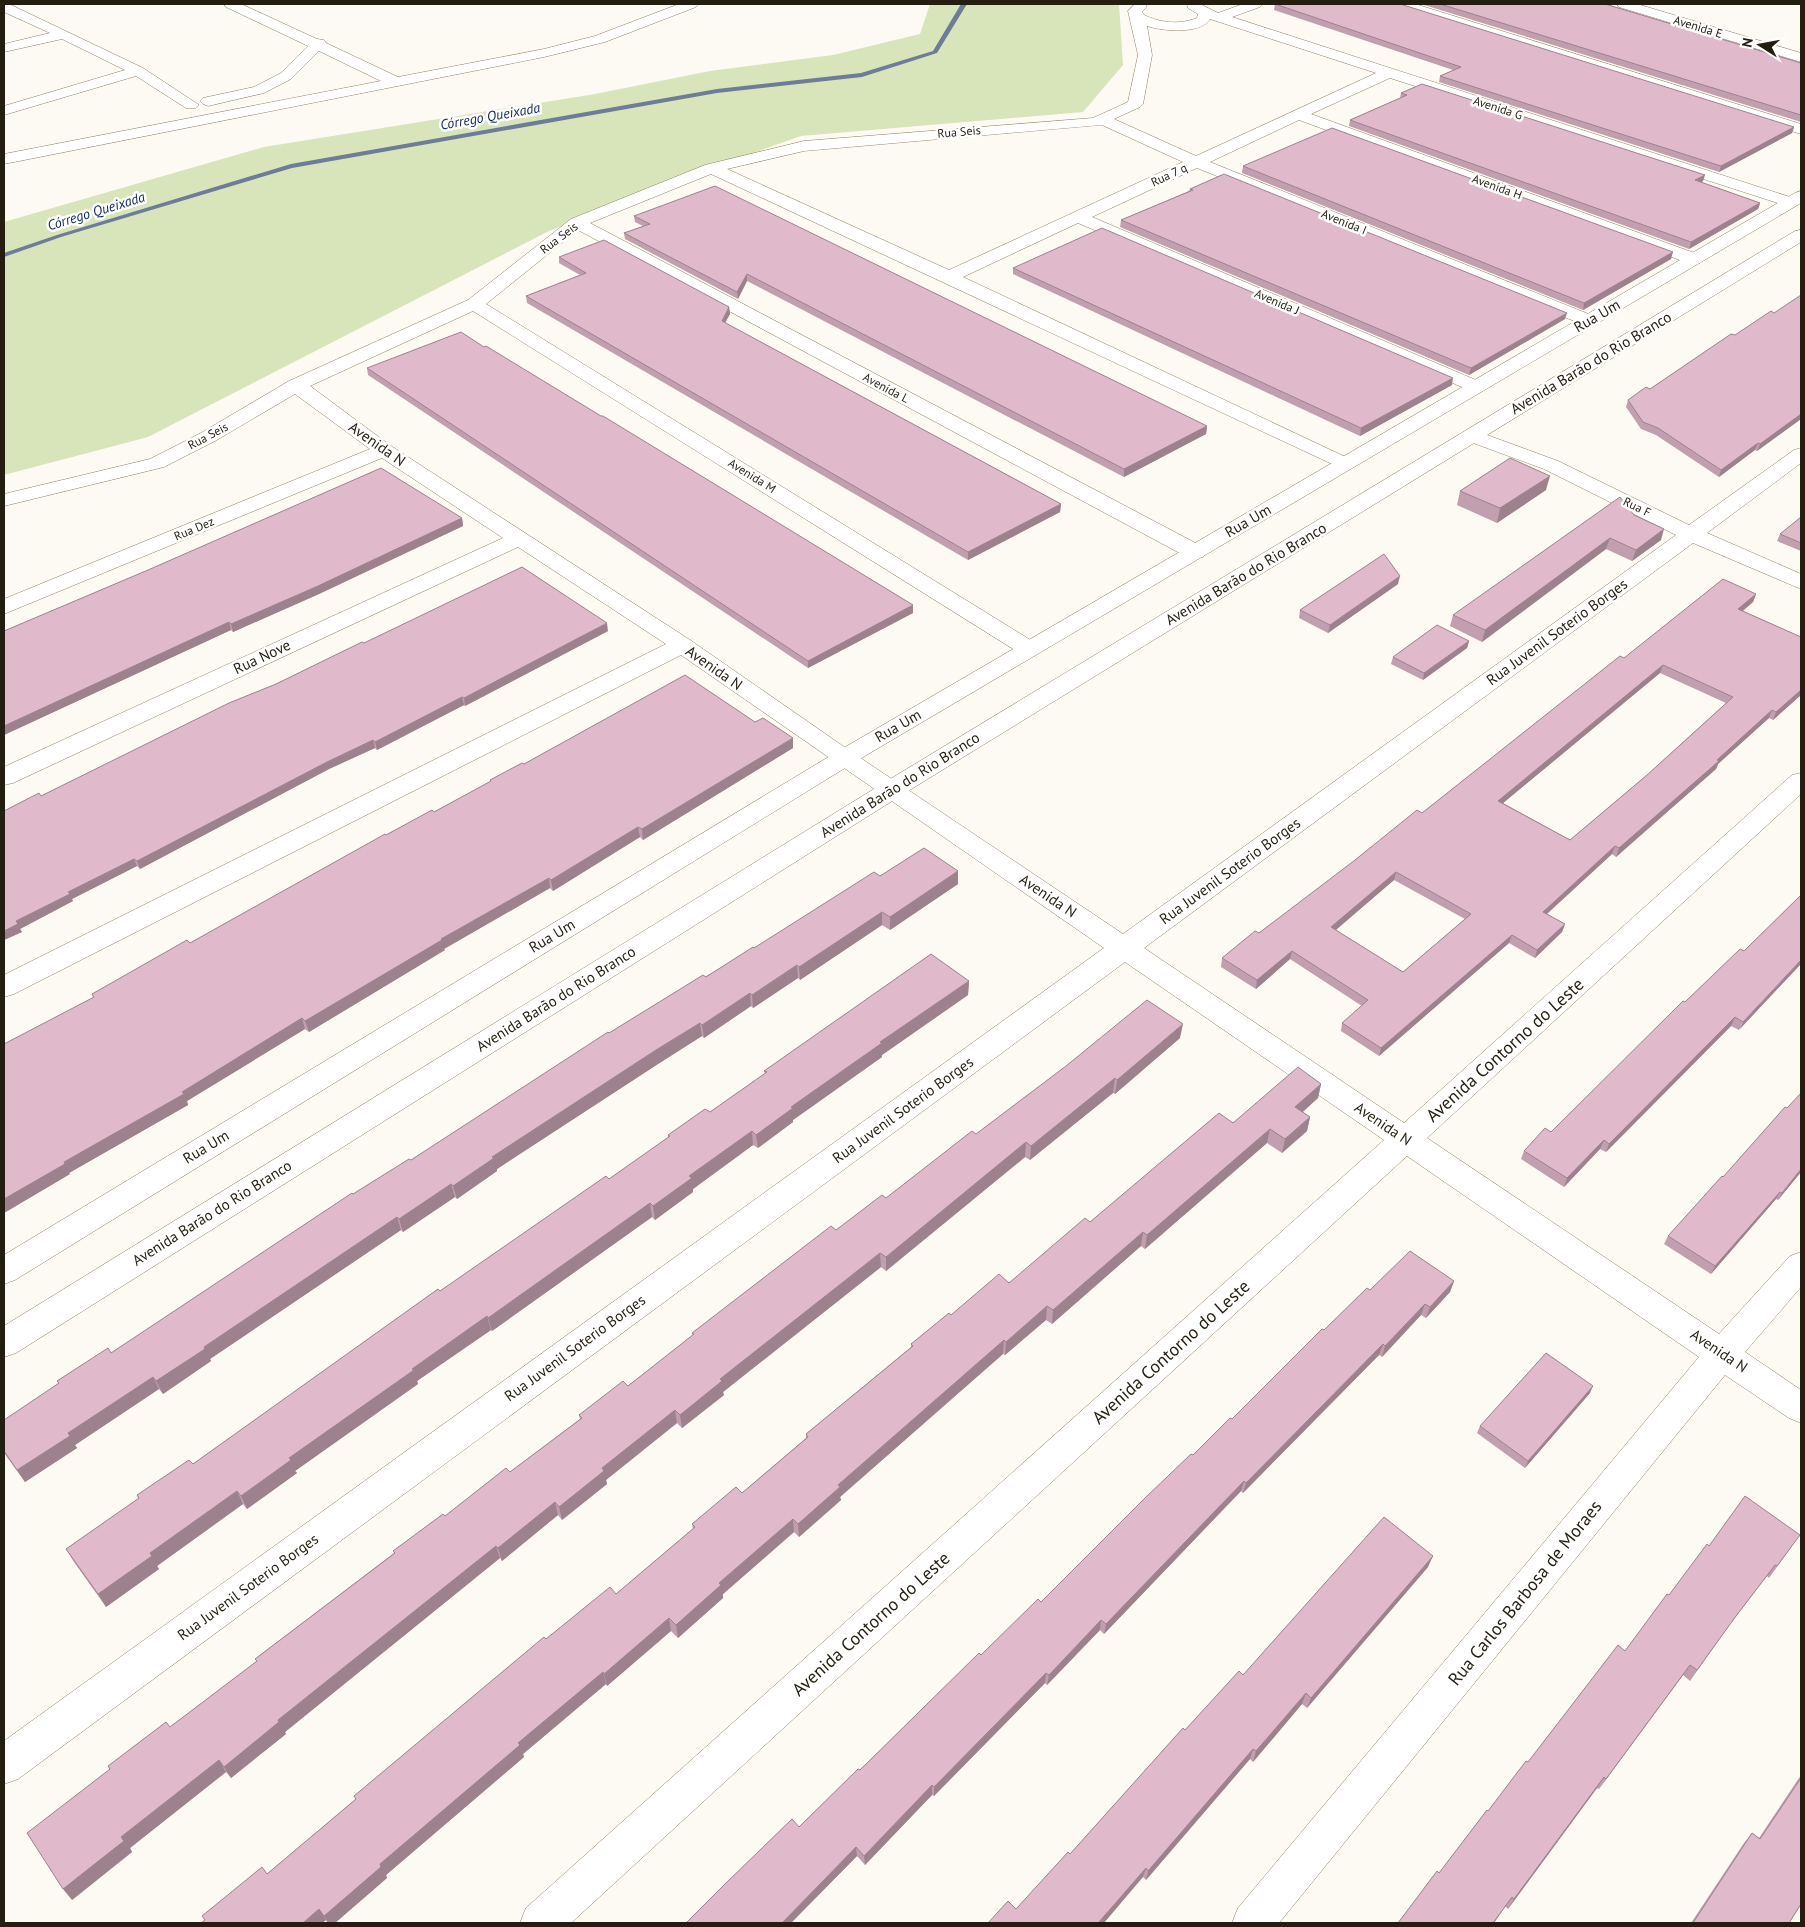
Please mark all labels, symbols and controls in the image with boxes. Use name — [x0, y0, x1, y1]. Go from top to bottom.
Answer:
street label: Avenida E — [1672, 12, 1724, 41]
north arrow — [1735, 20, 1785, 70]
text: N — [1738, 36, 1757, 49]
street label: Avenida G — [1472, 92, 1525, 123]
water label: Córrego Queixada — [439, 98, 541, 134]
street label: Rua Seis — [937, 122, 981, 141]
street label: Rua 7 q — [1148, 160, 1189, 189]
street label: Avenida H — [1470, 171, 1524, 202]
water label: Córrego Queixada — [45, 188, 147, 234]
street label: Avenida I — [1319, 206, 1369, 237]
street label: Rua Seis — [537, 219, 581, 257]
street label: Avenida J — [1253, 285, 1302, 318]
street label: Rua Um — [1570, 295, 1623, 336]
street label: Avenida Barão do Rio Branco — [1507, 307, 1675, 418]
street label: Avenida L — [861, 369, 912, 406]
street label: Avenida N — [345, 417, 409, 470]
street label: Rua Seis — [185, 419, 230, 452]
street label: Avenida M — [726, 455, 779, 496]
street label: Rua F — [1621, 493, 1653, 520]
street label: Rua Um — [1221, 500, 1274, 541]
street label: Rua Dez — [172, 513, 216, 544]
street label: Avenida Barão do Rio Branco — [1162, 518, 1330, 629]
street label: Rua Juvenil Soterio Borges — [1482, 574, 1631, 689]
street label: Rua Nove — [230, 635, 293, 678]
street label: Avenida N — [682, 641, 746, 694]
street label: Rua Um — [871, 705, 924, 746]
street label: Avenida Barão do Rio Branco — [816, 728, 983, 842]
street label: Rua Juvenil Soterio Borges — [1155, 813, 1304, 928]
street label: Avenida N — [1016, 870, 1080, 922]
street label: Rua Um — [525, 914, 578, 957]
street label: Avenida Barão do Rio Branco — [472, 942, 639, 1056]
street label: Avenida Contorno do Leste — [1421, 973, 1588, 1127]
street label: Rua Juvenil Soterio Borges — [828, 1052, 977, 1167]
street label: Avenida N — [1351, 1098, 1415, 1150]
street label: Rua Um — [179, 1125, 232, 1168]
street label: Avenida Barão do Rio Branco — [128, 1156, 295, 1270]
street label: Avenida Contorno do Leste — [1087, 1275, 1254, 1429]
street label: Rua Juvenil Soterio Borges — [500, 1290, 649, 1405]
street label: Avenida N — [1687, 1325, 1751, 1377]
street label: Rua Carlos Barbosa de Moraes — [1443, 1495, 1606, 1690]
street label: Rua Juvenil Soterio Borges — [173, 1529, 322, 1644]
street label: Avenida Contorno do Leste — [787, 1547, 954, 1701]

